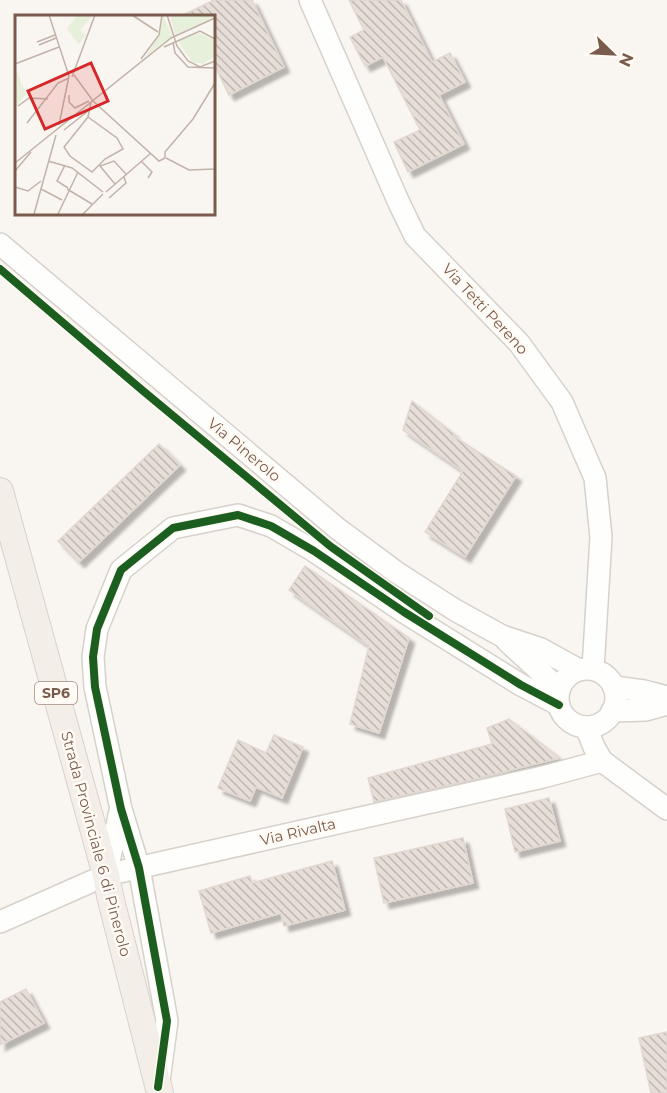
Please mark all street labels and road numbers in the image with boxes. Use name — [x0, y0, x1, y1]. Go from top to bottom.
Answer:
street label: Via Tetti Pereno — [438, 259, 533, 358]
street label: Via Pinerolo — [204, 414, 285, 486]
road number: SP6 — [35, 682, 77, 704]
street label: Strada Provinciale 6 di Pinerolo — [57, 729, 136, 959]
street label: Via Rivalta — [258, 814, 338, 849]

